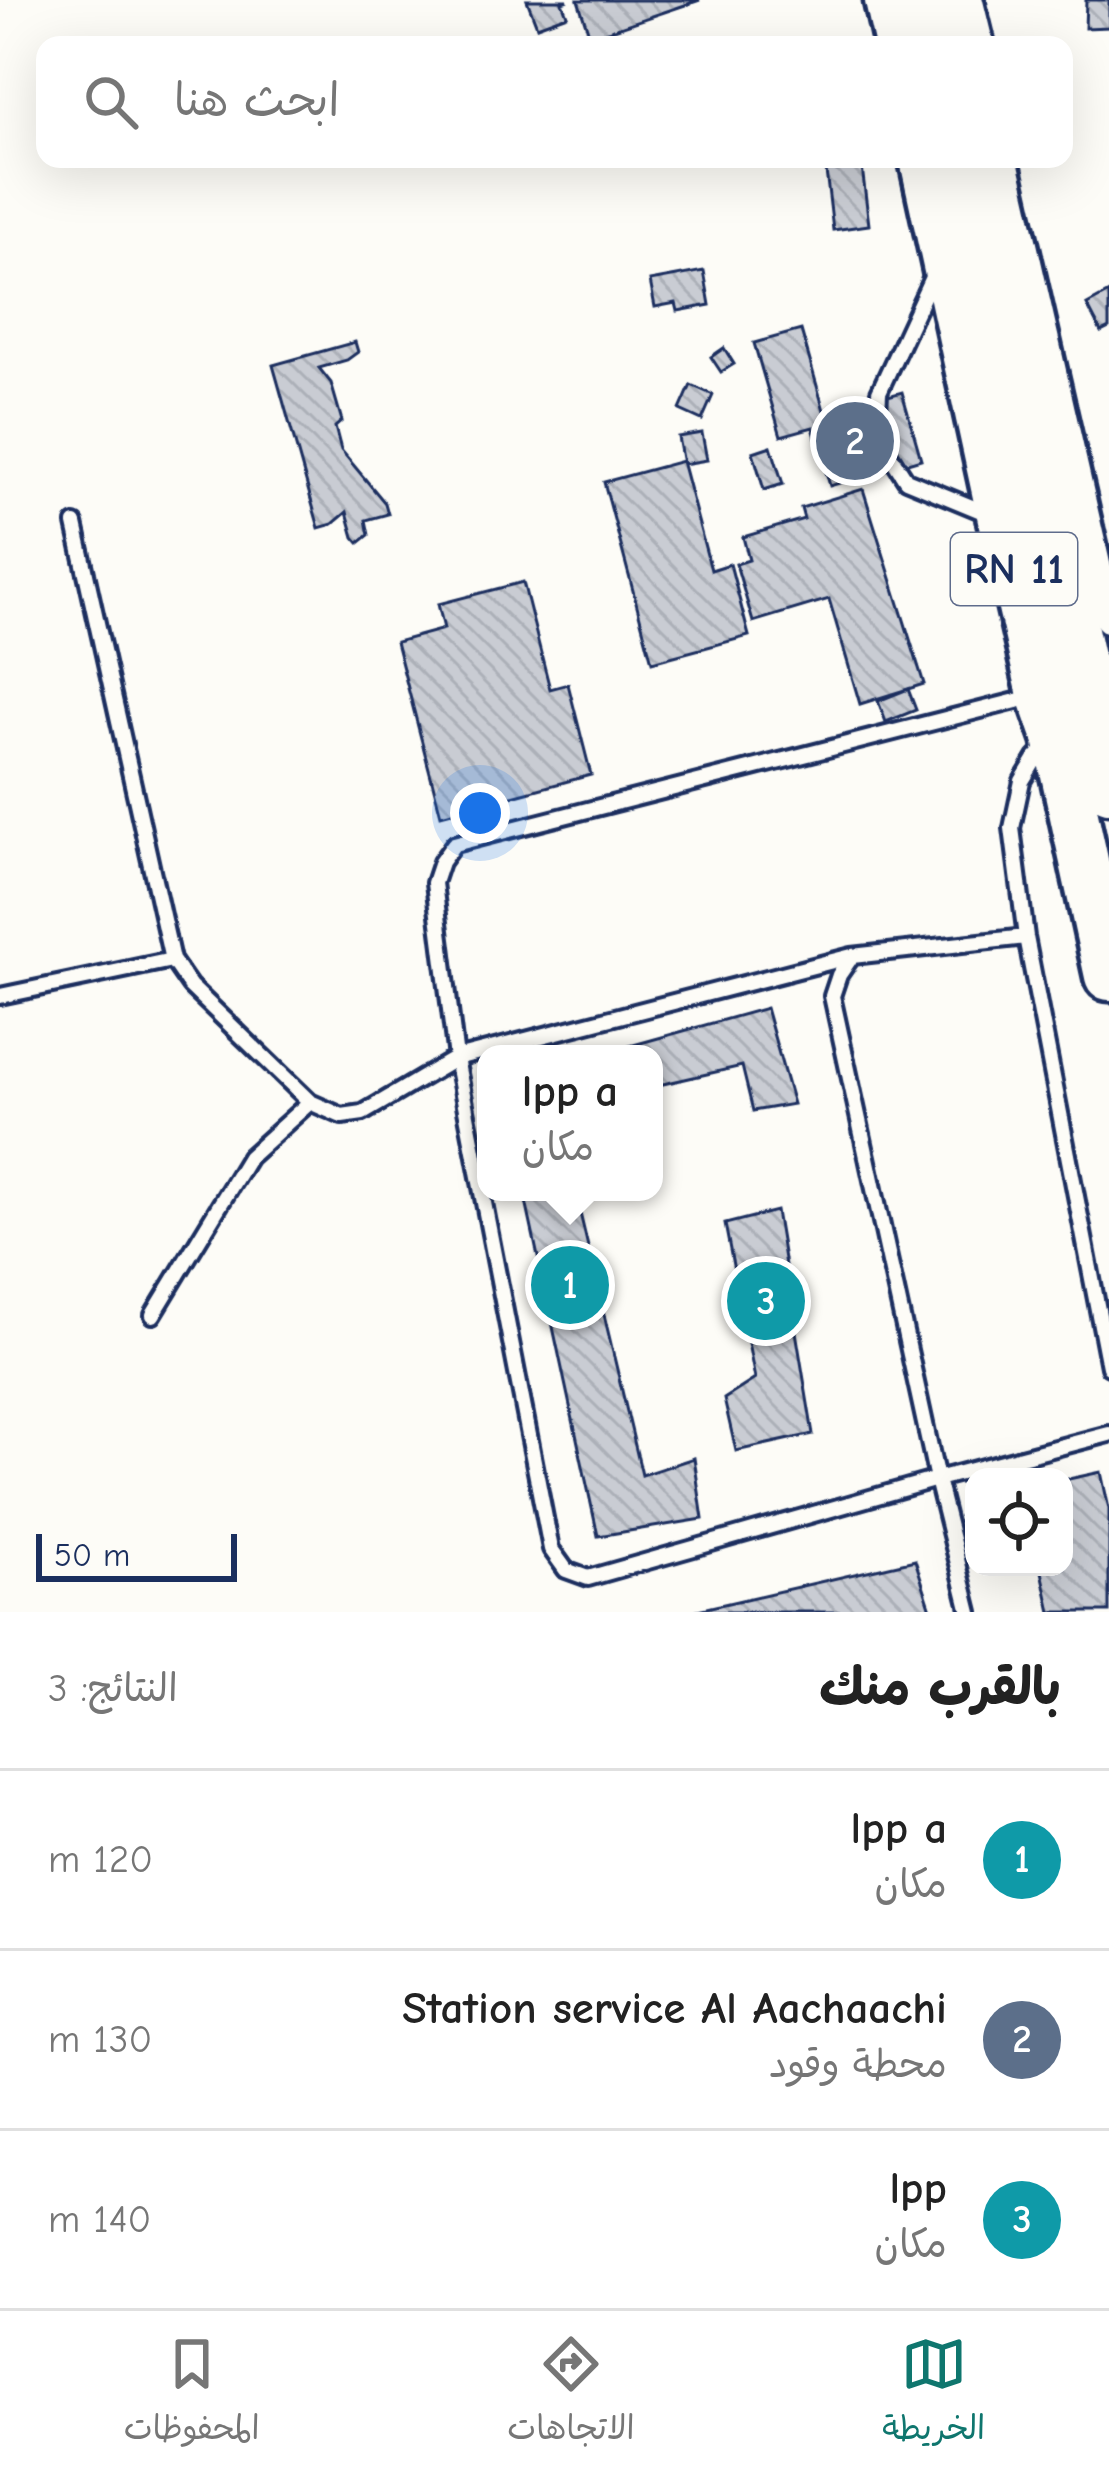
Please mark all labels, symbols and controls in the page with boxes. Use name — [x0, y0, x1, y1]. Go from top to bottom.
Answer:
search box — [36, 36, 1073, 168]
icon: search — [78, 69, 144, 135]
text: ابحث هنا — [174, 74, 339, 126]
pin: 2 — [816, 396, 894, 486]
road number: RN 11 — [951, 533, 1077, 605]
your location — [450, 783, 510, 843]
popup — [477, 1045, 663, 1201]
text: lpp a — [522, 1065, 618, 1117]
text: مكان — [522, 1125, 594, 1170]
pin: 1 — [531, 1240, 609, 1330]
pin: 3 — [727, 1256, 805, 1346]
map controls — [965, 1468, 1073, 1576]
button: locate — [965, 1468, 1073, 1576]
scale bar — [36, 1528, 237, 1581]
text: 50 m — [54, 1536, 130, 1574]
text: بالقرب منك — [819, 1658, 1061, 1717]
text: النتائج: 3 — [48, 1666, 178, 1711]
text: lpp a — [851, 1802, 947, 1854]
text: 120 m — [48, 1837, 153, 1882]
text: 1 — [1014, 1837, 1030, 1882]
text: مكان — [875, 1862, 947, 1907]
text: Station service Al Aachaachi — [402, 1982, 947, 2034]
text: 130 m — [48, 2017, 152, 2062]
text: 2 — [1012, 2017, 1032, 2062]
text: محطة وقود — [769, 2042, 947, 2087]
text: lpp — [889, 2162, 947, 2214]
text: 140 m — [48, 2197, 151, 2242]
text: 3 — [1012, 2197, 1032, 2242]
text: مكان — [875, 2222, 947, 2267]
tab: المحفوظات — [124, 2331, 260, 2457]
tab: الاتجاهات — [507, 2331, 635, 2457]
tab: الخريطة — [882, 2331, 985, 2457]

